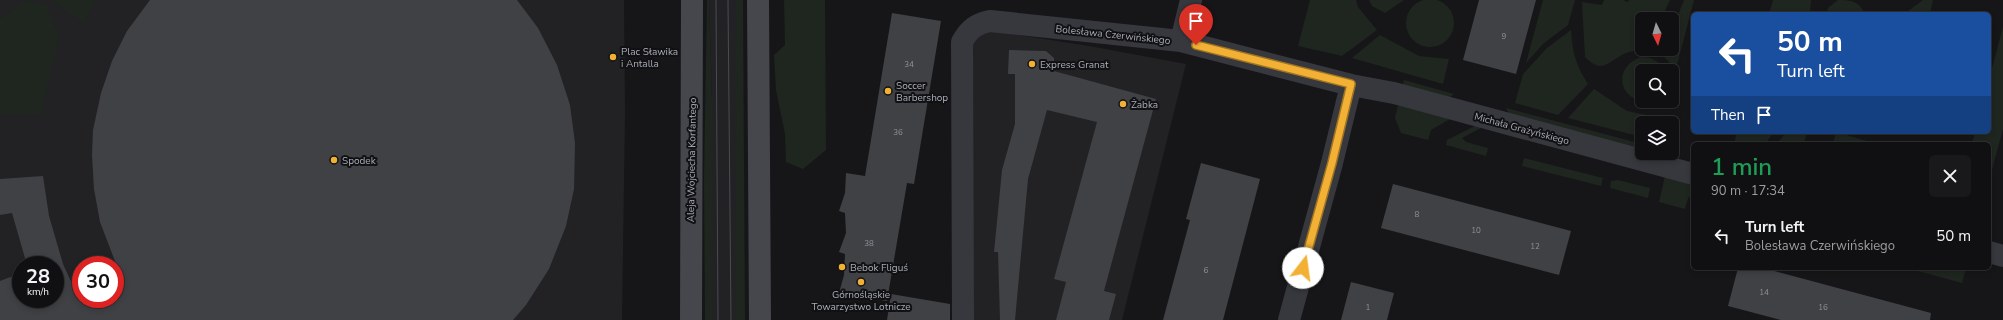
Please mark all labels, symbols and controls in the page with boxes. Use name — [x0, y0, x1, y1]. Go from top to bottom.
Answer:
pin — [1179, 4, 1213, 45]
icon: arrive — [1185, 10, 1207, 32]
north arrow — [1635, 12, 1679, 56]
map controls — [1635, 12, 1679, 160]
street label: Bolesława Czerwińskiego — [1055, 22, 1171, 48]
text: 50 m — [1777, 23, 1843, 61]
icon: left — [1711, 28, 1763, 80]
house number: 9 — [1502, 31, 1507, 42]
place label: Plac Sławika i Antalla — [621, 45, 678, 71]
marker: Plac Sławika i Antalla — [608, 52, 618, 62]
place label: Express Granat — [1040, 58, 1109, 72]
house number: 34 — [904, 59, 914, 70]
marker: Express Granat — [1027, 59, 1037, 69]
text: Turn left — [1777, 59, 1845, 83]
button: search — [1635, 64, 1679, 108]
place label: Soccer Barbershop — [896, 79, 948, 105]
marker: Soccer Barbershop — [883, 86, 893, 96]
street label: Aleja Wojciecha Korfantego — [684, 97, 700, 222]
place label: Żabka — [1131, 98, 1158, 112]
marker: Żabka — [1118, 99, 1128, 109]
icon: arrive — [1753, 104, 1775, 126]
text: Then — [1711, 105, 1745, 125]
street label: Michała Grażyńskiego — [1473, 110, 1571, 148]
button: layers — [1635, 116, 1679, 160]
house number: 36 — [893, 127, 903, 138]
text: 1 min — [1711, 151, 1772, 183]
place label: Spodek — [342, 154, 377, 168]
marker: Spodek — [329, 155, 339, 165]
button: close — [1929, 155, 1971, 197]
text: 90 m · 17:34 — [1711, 182, 1785, 200]
house number: 8 — [1415, 209, 1420, 220]
text: Turn left — [1745, 217, 1804, 237]
house number: 10 — [1471, 225, 1481, 236]
icon: left — [1711, 225, 1733, 247]
text: 50 m — [1936, 226, 1971, 246]
text: Bolesława Czerwińskiego — [1745, 237, 1895, 255]
house number: 38 — [864, 238, 874, 249]
house number: 12 — [1530, 241, 1540, 252]
position arrow — [1282, 247, 1324, 289]
speed limit sign: 30 — [72, 256, 124, 308]
place label: Bebok Fliguś — [850, 261, 908, 275]
marker: Bebok Fliguś — [837, 262, 847, 272]
text: 28 — [26, 263, 50, 290]
house number: 6 — [1204, 265, 1209, 276]
marker: Górnośląskie Towarzystwo Lotnicze — [856, 277, 866, 287]
text: km/h — [27, 285, 49, 299]
house number: 14 — [1759, 287, 1769, 298]
place label: Górnośląskie Towarzystwo Lotnicze — [811, 288, 911, 314]
house number: 1 — [1366, 302, 1371, 313]
house number: 16 — [1818, 302, 1828, 313]

